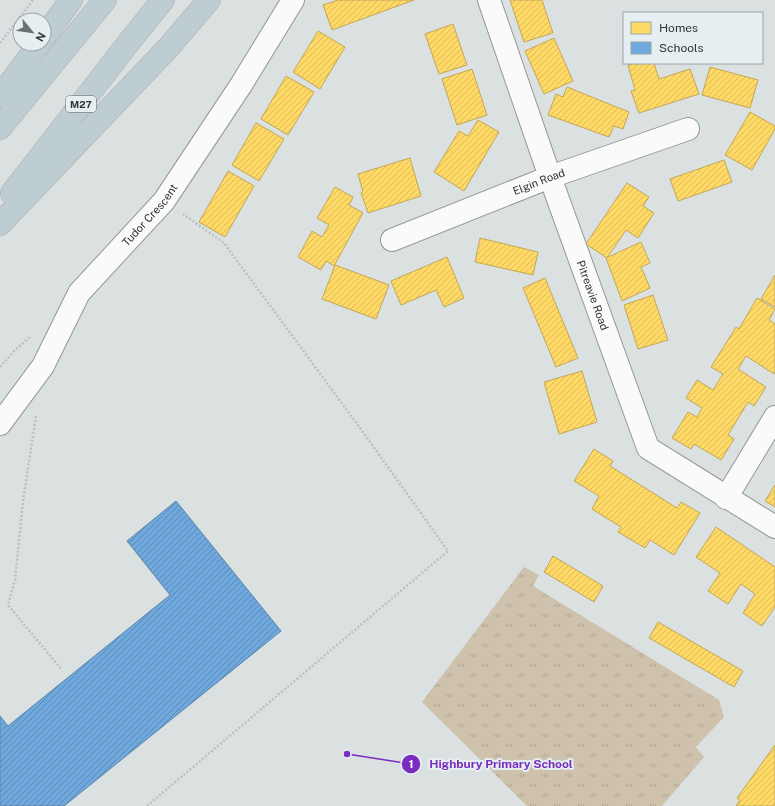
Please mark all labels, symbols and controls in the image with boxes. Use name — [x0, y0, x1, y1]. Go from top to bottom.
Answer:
north arrow — [12, 12, 52, 52]
legend — [623, 12, 763, 64]
text: Homes — [659, 21, 698, 35]
text: N — [33, 30, 48, 44]
text: Schools — [659, 41, 704, 55]
road number: M27 — [66, 96, 96, 112]
street label: Elgin Road — [511, 166, 566, 197]
street label: Tudor Crescent — [120, 182, 180, 248]
street label: Pitreavie Road — [575, 259, 611, 332]
callout: Highbury Primary School — [401, 752, 581, 776]
text: 1 — [408, 757, 414, 771]
text: Highbury Primary School — [429, 757, 573, 771]

